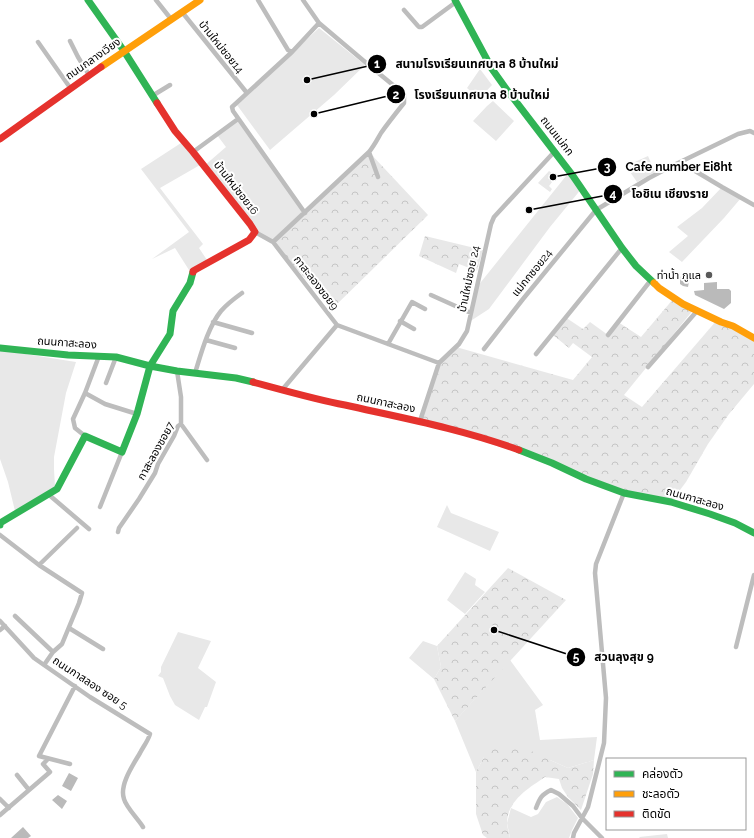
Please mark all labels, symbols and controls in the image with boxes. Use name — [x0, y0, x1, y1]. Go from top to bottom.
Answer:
street label: บ้านใหม่ซอย14 — [196, 18, 246, 76]
street label: ถนนกลางเวียง — [63, 35, 123, 83]
callout: สนามโรงเรียนเทศบาล 8 บ้านใหม่ — [367, 52, 566, 76]
text: 1 — [374, 57, 380, 71]
text: สนามโรงเรียนเทศบาล 8 บ้านใหม่ — [395, 57, 559, 71]
callout: โรงเรียนเทศบาล 8 บ้านใหม่ — [386, 82, 558, 106]
text: 2 — [393, 88, 400, 102]
text: โรงเรียนเทศบาล 8 บ้านใหม่ — [414, 88, 550, 102]
street label: ถนนแม่กก — [538, 114, 576, 158]
callout: Cafe number Ei8ht — [597, 155, 740, 179]
street label: บ้านใหม่ซอย16 — [211, 159, 261, 218]
text: 3 — [604, 160, 611, 174]
text: Cafe number Ei8ht — [626, 160, 733, 174]
callout: โอชิเน เชียงราย — [603, 182, 717, 206]
text: 4 — [610, 187, 617, 201]
text: โอชิเน เชียงราย — [631, 187, 709, 201]
street label: บ้านใหม่ซอย 24 — [456, 245, 482, 313]
street label: แม่กกซอย24 — [509, 247, 555, 299]
street label: กาสะลองซอย9 — [291, 253, 341, 313]
place label: ท่าน้ำ ภูแล — [657, 267, 701, 282]
marker: ท่าน้ำ ภูแล — [704, 270, 714, 280]
street label: ถนนกาสะลอง — [37, 334, 97, 352]
street label: ถนนกาสะลอง — [355, 390, 417, 416]
street label: กาสะลองซอย7 — [135, 420, 177, 482]
street label: ถนนกาสะลอง — [665, 485, 726, 513]
callout: สวนลุงสุข 9 — [566, 645, 661, 669]
text: 5 — [573, 650, 580, 664]
text: สวนลุงสุข 9 — [594, 650, 654, 664]
street label: ถนนกาสลอง ซอย 5 — [50, 654, 130, 712]
legend — [606, 758, 746, 830]
text: คล่องตัว — [642, 767, 683, 781]
text: ชะลอตัว — [642, 787, 680, 801]
text: ติดขัด — [642, 807, 671, 821]

